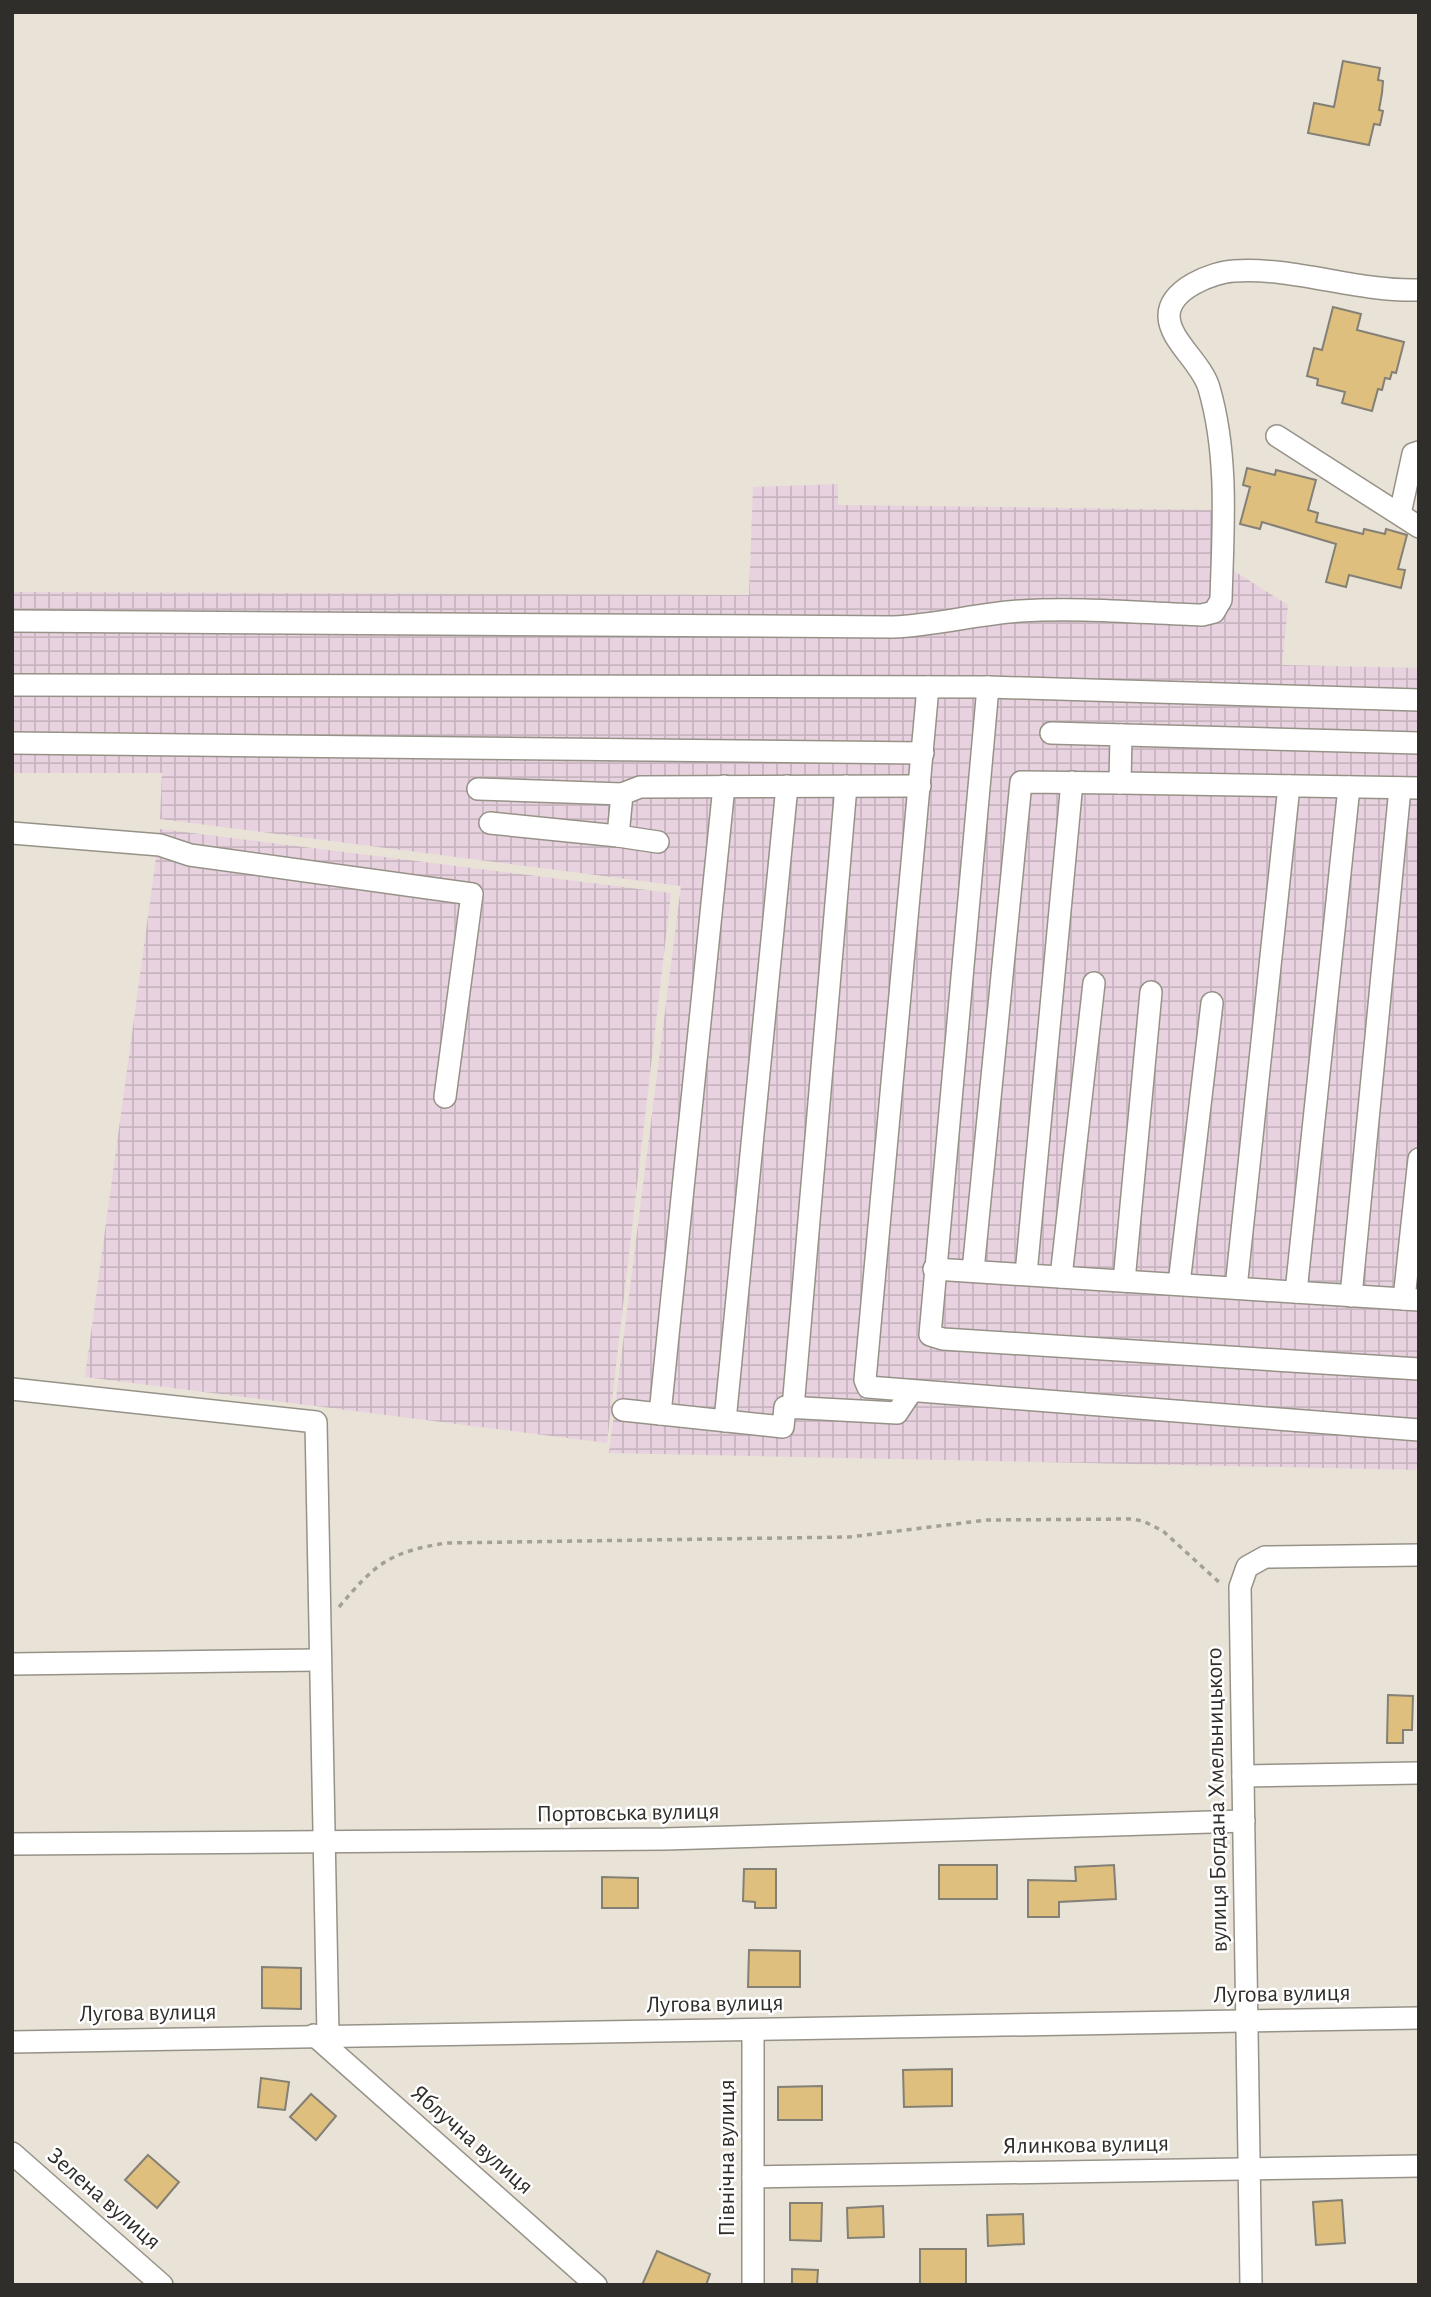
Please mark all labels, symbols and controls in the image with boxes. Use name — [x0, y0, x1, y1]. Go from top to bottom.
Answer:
street label: вулиця Богдана Хмельницького — [1202, 1647, 1232, 1953]
street label: Портовська вулиця — [536, 1799, 720, 1827]
street label: Лугова вулиця — [1213, 1981, 1351, 2007]
street label: Лугова вулиця — [646, 1991, 784, 2017]
street label: Лугова вулиця — [79, 2000, 217, 2026]
street label: Північна вулиця — [715, 2079, 739, 2237]
street label: Яблучна вулиця — [406, 2081, 538, 2199]
street label: Ялинкова вулиця — [1003, 2132, 1169, 2158]
street label: Зелена вулиця — [43, 2144, 165, 2254]

